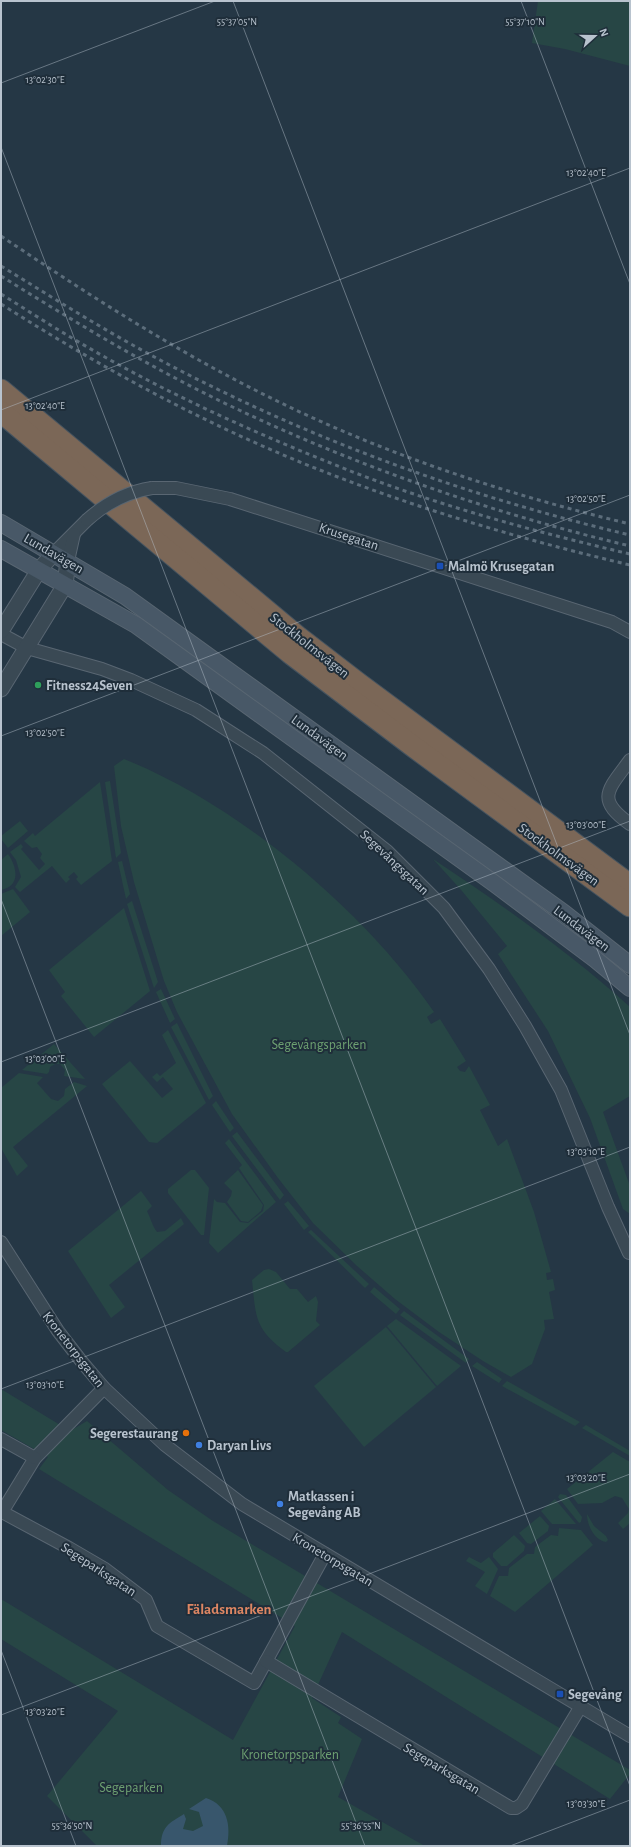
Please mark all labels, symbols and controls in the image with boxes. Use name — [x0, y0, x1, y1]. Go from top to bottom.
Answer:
north arrow — [575, 16, 615, 56]
text: 55°37'05"N — [217, 17, 257, 27]
text: 55°37'10"N — [505, 17, 545, 27]
text: N — [597, 27, 610, 38]
text: 13°02'30"E — [26, 75, 65, 85]
text: 13°02'40"E — [566, 168, 606, 178]
text: 13°02'40"E — [25, 401, 65, 411]
text: 13°02'50"E — [566, 494, 606, 504]
street label: Krusegatan — [317, 521, 380, 553]
street label: Lundavägen — [21, 531, 86, 576]
place label: Malmö Krusegatan — [448, 560, 554, 574]
marker: Malmö Krusegatan — [435, 561, 445, 571]
street label: Stockholmsvägen — [267, 611, 352, 681]
place label: Fitness24Seven — [46, 679, 133, 693]
marker: Fitness24Seven — [33, 680, 43, 690]
street label: Lundavägen — [289, 713, 350, 763]
text: 13°02'50"E — [25, 728, 65, 738]
text: 13°03'00"E — [566, 820, 606, 830]
street label: Stockholmsvägen — [515, 821, 601, 889]
street label: Segevångsgatan — [357, 828, 431, 898]
street label: Lundavägen — [551, 903, 612, 954]
park label: Segevångsparken — [272, 1038, 367, 1052]
text: 13°03'00"E — [25, 1054, 65, 1064]
text: 13°03'10"E — [567, 1147, 605, 1157]
street label: Kronetorpsgatan — [40, 1309, 107, 1390]
text: 13°03'10"E — [26, 1380, 64, 1390]
place label: Segerestaurang — [90, 1427, 179, 1441]
marker: Segerestaurang — [181, 1428, 191, 1438]
place label: Daryan Livs — [207, 1439, 271, 1453]
marker: Daryan Livs — [194, 1440, 204, 1450]
text: 13°03'20"E — [567, 1473, 606, 1483]
place label: Matkassen i Segevång AB — [288, 1490, 361, 1520]
marker: Matkassen i Segevång AB — [275, 1499, 285, 1509]
street label: Kronetorpsgatan — [290, 1530, 375, 1589]
street label: Segeparksgatan — [58, 1540, 139, 1599]
district label: Fäladsmarken — [186, 1602, 272, 1617]
place label: Segevång — [568, 1688, 623, 1702]
marker: Segevång — [555, 1689, 565, 1699]
text: 13°03'20"E — [26, 1707, 65, 1717]
street label: Segeparksgatan — [401, 1741, 482, 1797]
park label: Kronetorpsparken — [241, 1748, 339, 1762]
park label: Segeparken — [99, 1781, 163, 1795]
text: 13°03'30"E — [567, 1799, 605, 1809]
text: 55°36'50"N — [52, 1821, 92, 1831]
text: 55°36'55"N — [341, 1821, 381, 1831]

